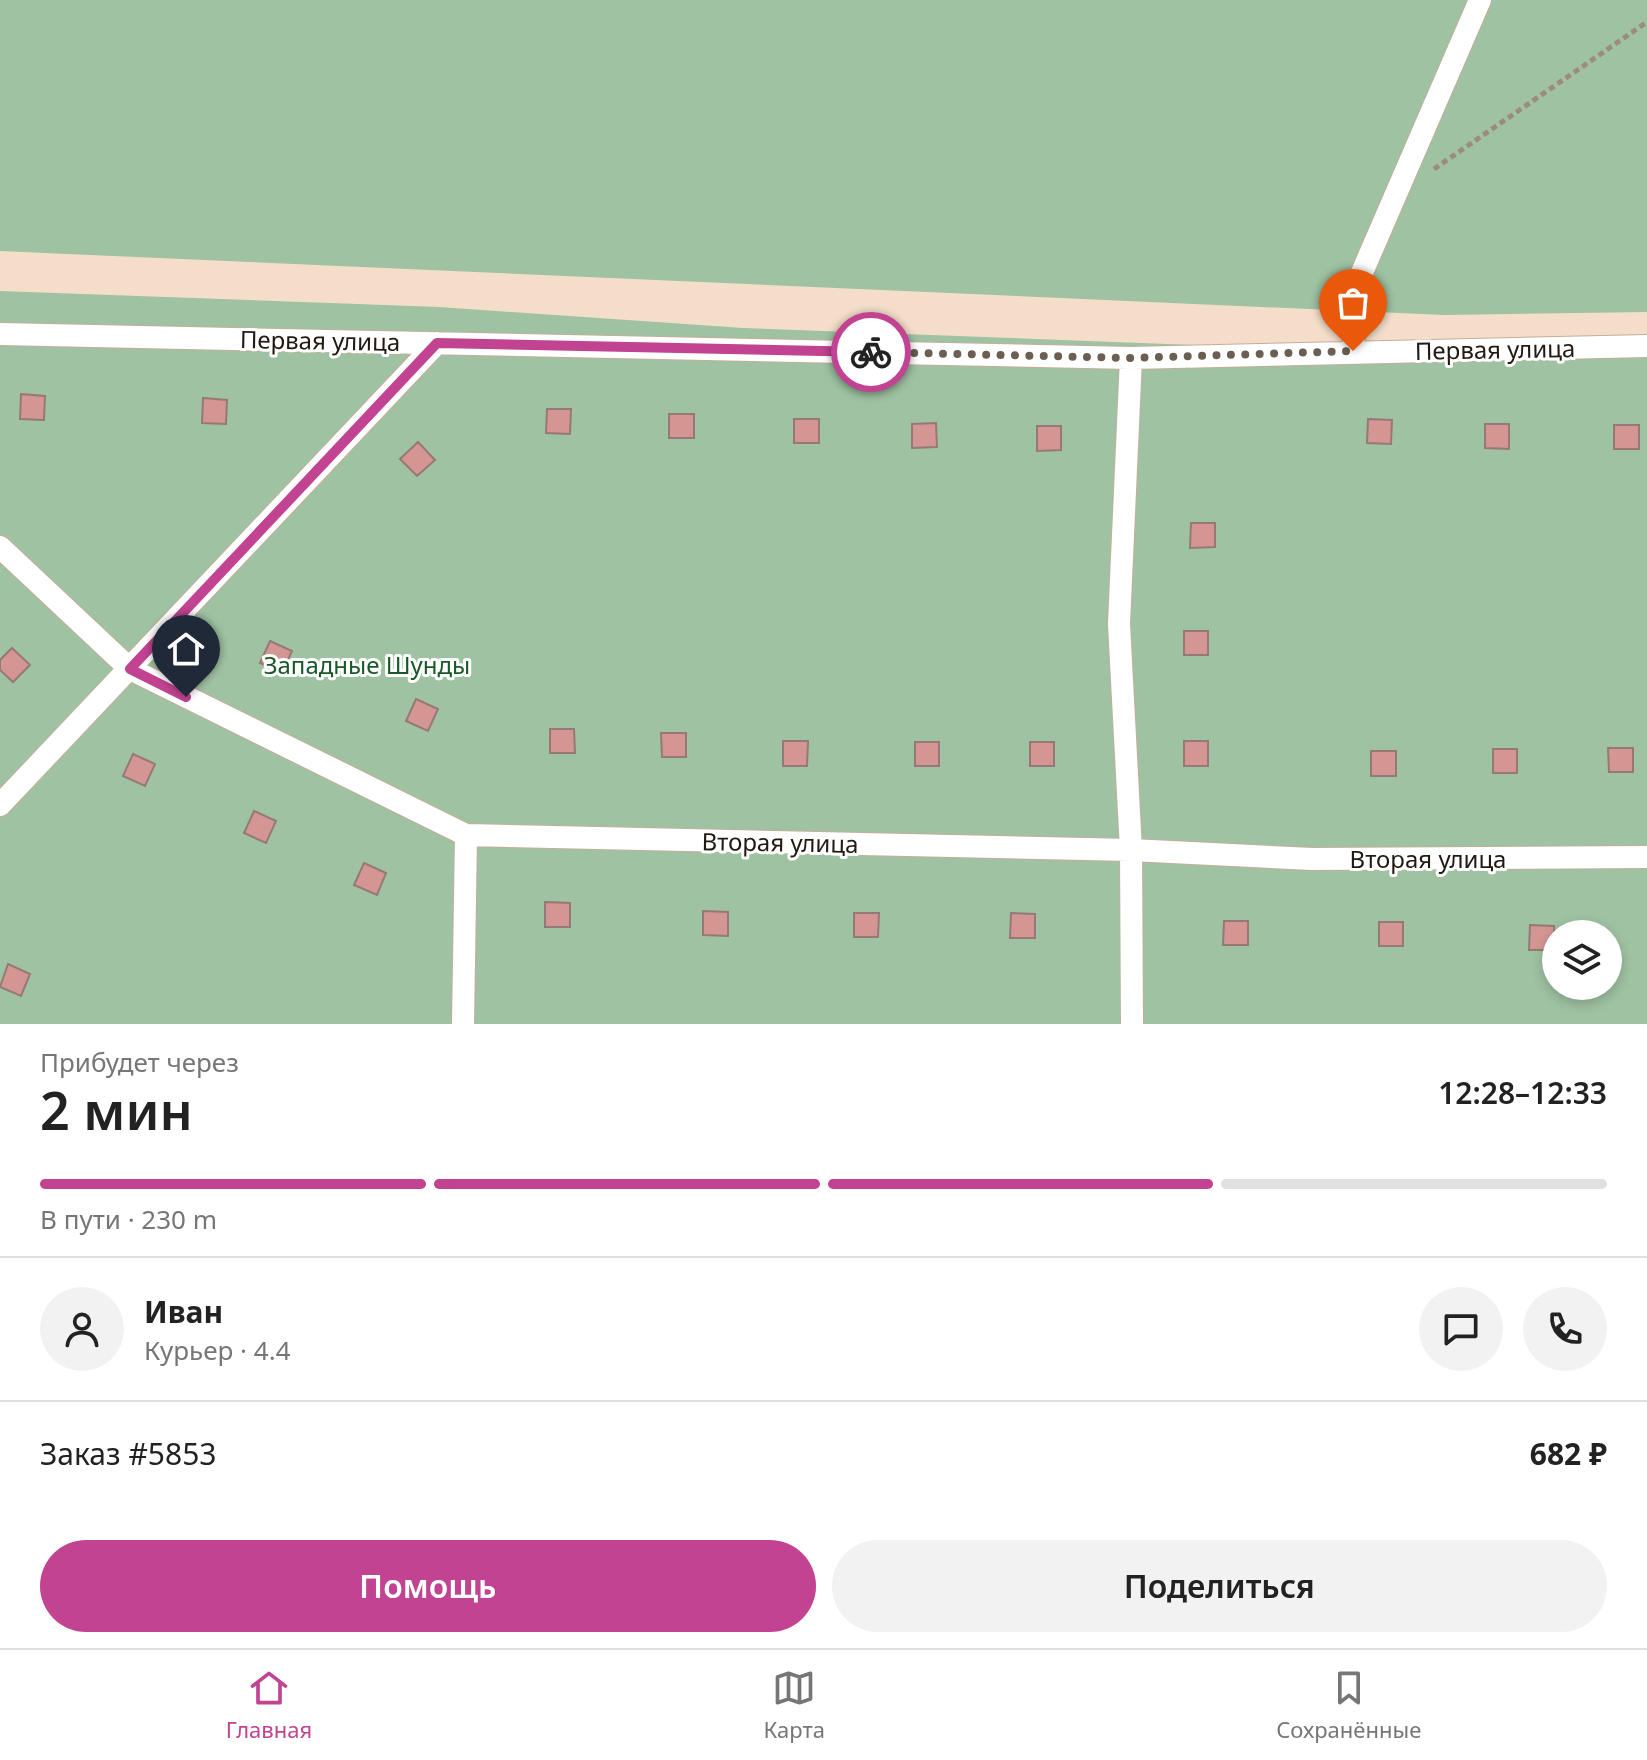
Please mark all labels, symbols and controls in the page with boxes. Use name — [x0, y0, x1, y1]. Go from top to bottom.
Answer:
pin — [1319, 269, 1387, 351]
icon: bag — [1331, 281, 1375, 325]
courier — [831, 312, 911, 392]
street label: Первая улица — [240, 322, 400, 358]
icon: bike — [849, 330, 893, 374]
street label: Первая улица — [1415, 331, 1575, 367]
pin — [152, 615, 220, 697]
icon: home — [164, 627, 208, 671]
park label: Западные Шунды — [264, 648, 470, 681]
street label: Вторая улица — [701, 824, 859, 860]
street label: Вторая улица — [1350, 842, 1506, 875]
map controls — [1542, 920, 1622, 1000]
button: layers — [1542, 920, 1622, 1000]
text: Прибудет через — [40, 1044, 239, 1080]
text: 12:28–12:33 — [1438, 1072, 1607, 1113]
text: 2 мин — [40, 1074, 193, 1145]
text: В пути · 230 m — [40, 1201, 217, 1237]
button: person — [40, 1287, 124, 1371]
button: chat — [1419, 1287, 1503, 1371]
button: phone — [1523, 1287, 1607, 1371]
text: Иван — [144, 1291, 223, 1332]
text: Курьер · 4.4 — [144, 1332, 291, 1368]
text: Заказ #5853 — [40, 1433, 216, 1474]
text: 682 ₽ — [1530, 1433, 1607, 1474]
button: Помощь — [40, 1540, 816, 1632]
button: Поделиться — [832, 1540, 1607, 1632]
tab: Главная — [226, 1666, 312, 1744]
tab: Карта — [764, 1666, 825, 1744]
tab: Сохранённые — [1276, 1666, 1421, 1744]

